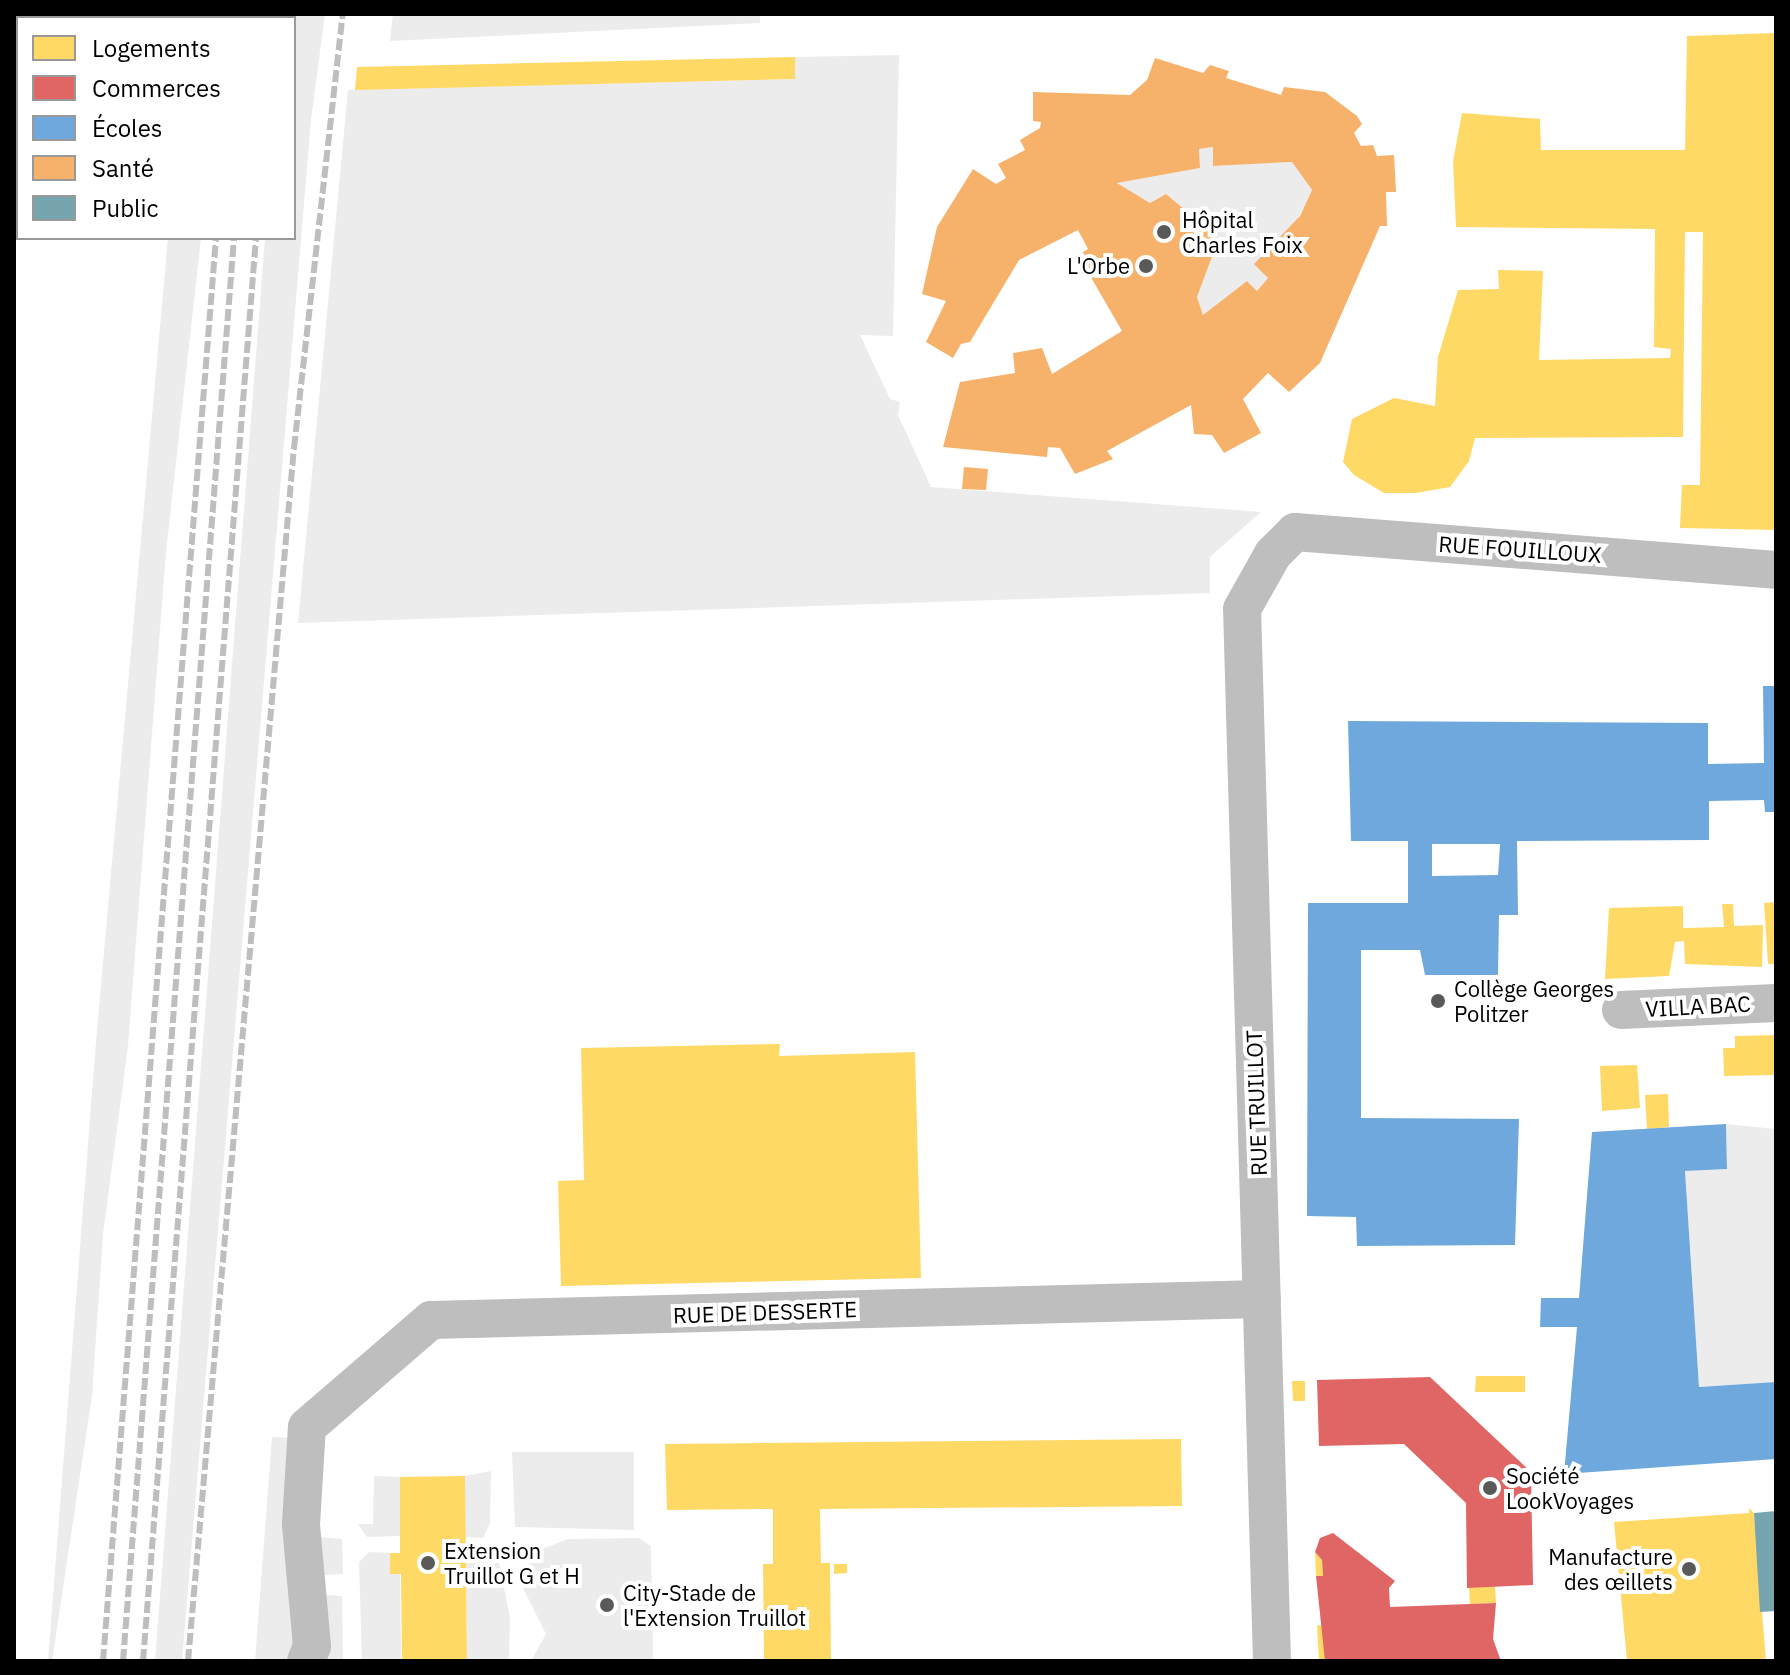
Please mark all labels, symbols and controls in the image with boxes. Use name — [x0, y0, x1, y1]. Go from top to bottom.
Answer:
legend — [16, 16, 296, 240]
text: Logements — [92, 32, 211, 64]
text: Commerces — [92, 72, 221, 104]
text: Écoles — [92, 112, 163, 144]
text: Santé — [92, 152, 154, 184]
text: Public — [92, 192, 159, 224]
place label: Hôpital Charles Foix — [1182, 206, 1303, 258]
marker: Hôpital Charles Foix — [1153, 221, 1175, 243]
place label: L'Orbe — [1067, 253, 1130, 279]
marker: L'Orbe — [1137, 257, 1155, 275]
street label: RUE FOUILLOUX — [1438, 530, 1602, 568]
place label: Collège Georges Politzer — [1454, 975, 1614, 1026]
street label: VILLA BAC — [1645, 990, 1751, 1022]
marker: Collège Georges Politzer — [1429, 992, 1447, 1010]
street label: RUE TRUILLOT — [1240, 1030, 1272, 1176]
street label: RUE DE DESSERTE — [672, 1296, 858, 1328]
place label: Société LookVoyages — [1506, 1462, 1634, 1514]
marker: Société LookVoyages — [1481, 1479, 1499, 1497]
place label: Extension Truillot G et H — [444, 1537, 580, 1588]
place label: Manufacture des œillets — [1548, 1543, 1673, 1594]
marker: Extension Truillot G et H — [419, 1554, 437, 1572]
marker: Manufacture des œillets — [1680, 1560, 1698, 1578]
place label: City-Stade de l'Extension Truillot — [623, 1579, 806, 1630]
marker: City-Stade de l'Extension Truillot — [598, 1596, 616, 1614]

